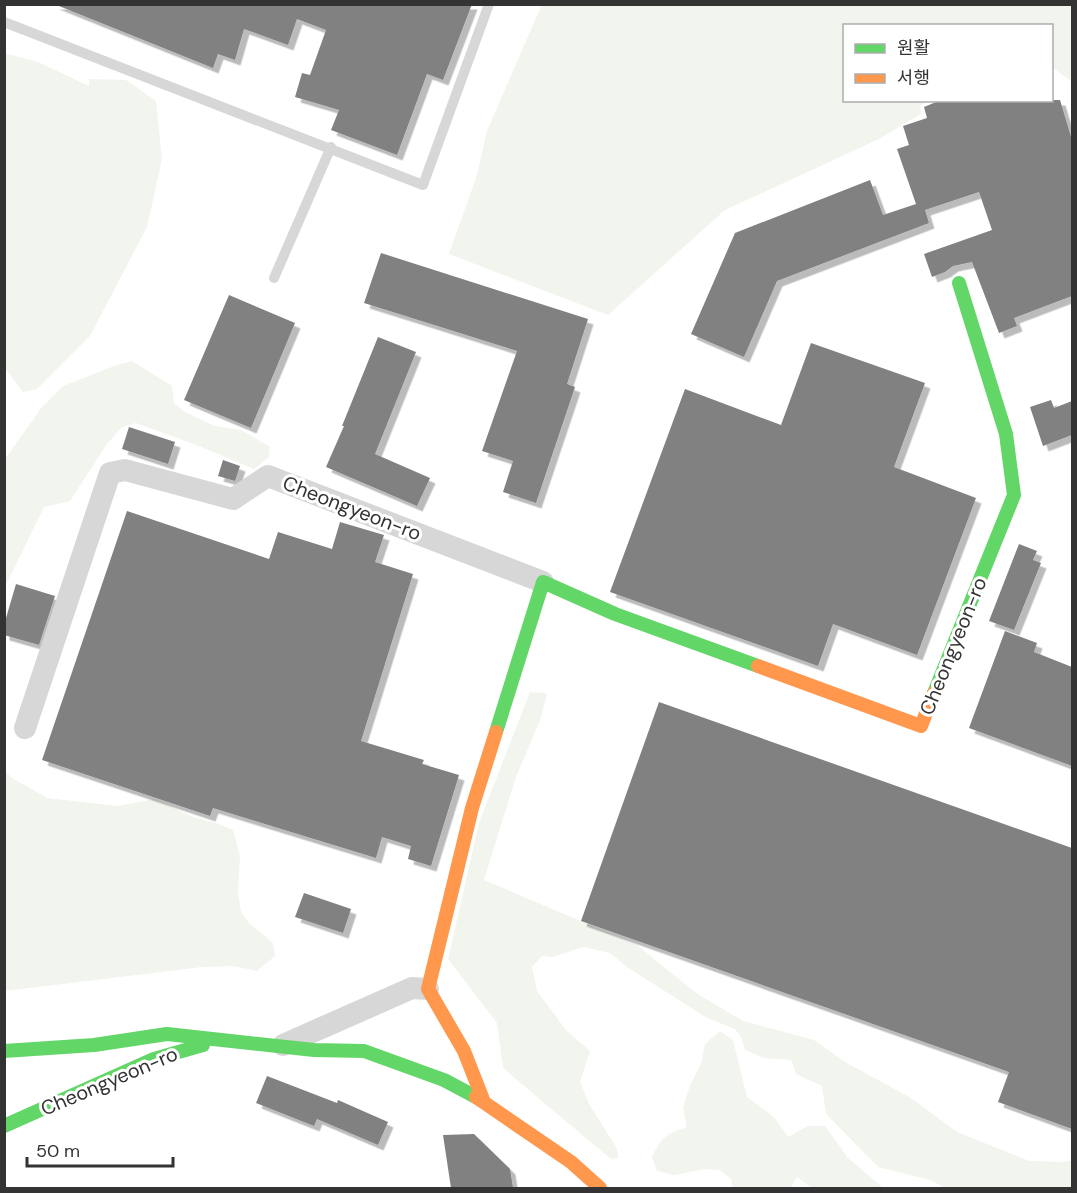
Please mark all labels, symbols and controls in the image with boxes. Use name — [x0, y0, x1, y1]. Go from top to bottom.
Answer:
legend — [843, 24, 1053, 102]
text: 원활 — [897, 36, 930, 60]
text: 서행 — [897, 66, 930, 90]
street label: Cheongyeon-ro — [279, 470, 425, 546]
street label: Cheongyeon-ro — [914, 573, 992, 719]
street label: Cheongyeon-ro — [37, 1040, 181, 1122]
scale bar — [27, 1130, 172, 1168]
text: 50 m — [36, 1139, 80, 1163]

